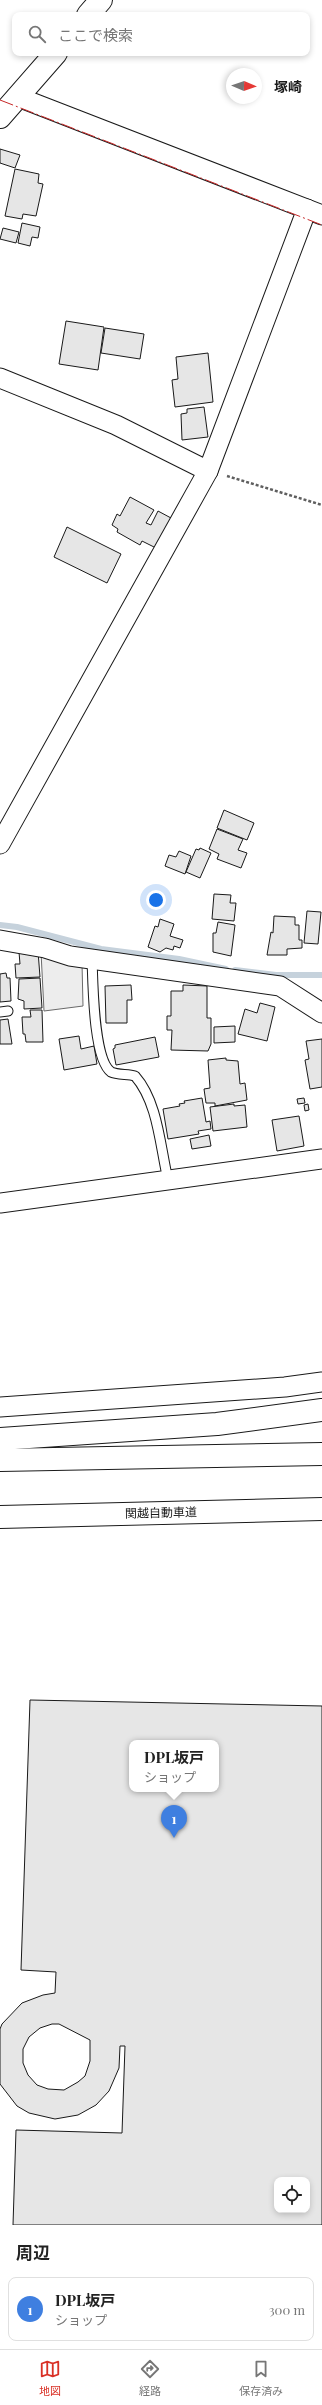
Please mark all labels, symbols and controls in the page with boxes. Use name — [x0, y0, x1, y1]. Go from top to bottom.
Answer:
search box — [12, 12, 310, 56]
icon: search — [26, 23, 48, 45]
text: ここで検索 — [58, 25, 133, 45]
north arrow — [226, 68, 262, 104]
district label: 塚崎 — [274, 77, 302, 96]
your location — [146, 890, 166, 910]
street label: 関越自動車道 — [125, 1503, 197, 1521]
popup — [129, 1740, 219, 1792]
text: DPL坂戸 — [144, 1747, 204, 1767]
text: ショップ — [144, 1768, 196, 1785]
pin: 1 — [161, 1805, 187, 1838]
map controls — [274, 2177, 310, 2213]
button: locate — [274, 2177, 310, 2213]
text: 周辺 — [16, 2241, 50, 2263]
text: DPL坂戸 — [55, 2290, 115, 2310]
text: 1 — [28, 2301, 32, 2318]
text: 300 m — [269, 2301, 305, 2318]
text: ショップ — [55, 2311, 107, 2328]
tab: 地図 — [39, 2358, 61, 2398]
tab: 経路 — [139, 2358, 161, 2398]
tab: 保存済み — [239, 2358, 283, 2398]

